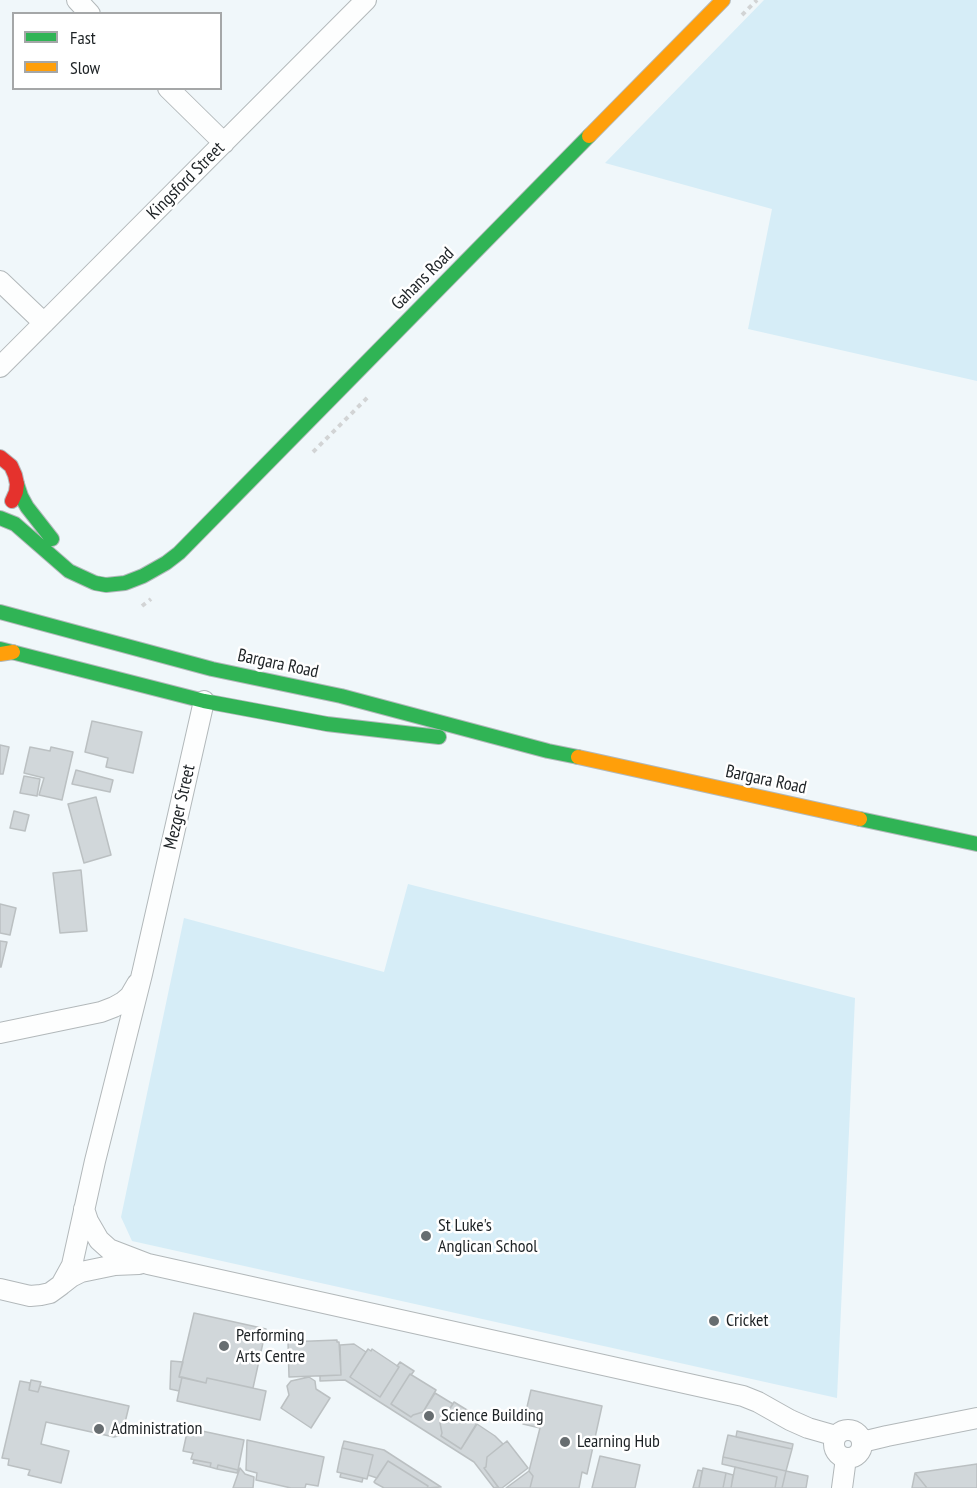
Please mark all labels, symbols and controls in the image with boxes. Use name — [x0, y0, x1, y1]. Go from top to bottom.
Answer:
legend — [12, 12, 222, 90]
text: Fast — [70, 26, 96, 49]
text: Slow — [70, 56, 100, 79]
street label: Kingsford Street — [143, 138, 229, 224]
street label: Gahans Road — [387, 243, 459, 315]
street label: Bargara Road — [236, 645, 320, 683]
street label: Bargara Road — [724, 761, 808, 799]
street label: Mezger Street — [160, 763, 200, 851]
place label: St Luke's Anglican School — [438, 1215, 537, 1258]
marker: St Luke's Anglican School — [419, 1229, 433, 1243]
place label: Cricket — [726, 1310, 768, 1332]
marker: Cricket — [707, 1314, 721, 1328]
place label: Performing Arts Centre — [236, 1325, 305, 1368]
marker: Performing Arts Centre — [217, 1339, 231, 1353]
place label: Science Building — [441, 1405, 543, 1427]
marker: Science Building — [422, 1409, 436, 1423]
place label: Administration — [111, 1418, 202, 1440]
marker: Administration — [92, 1422, 106, 1436]
place label: Learning Hub — [577, 1431, 660, 1453]
marker: Learning Hub — [558, 1435, 572, 1449]

